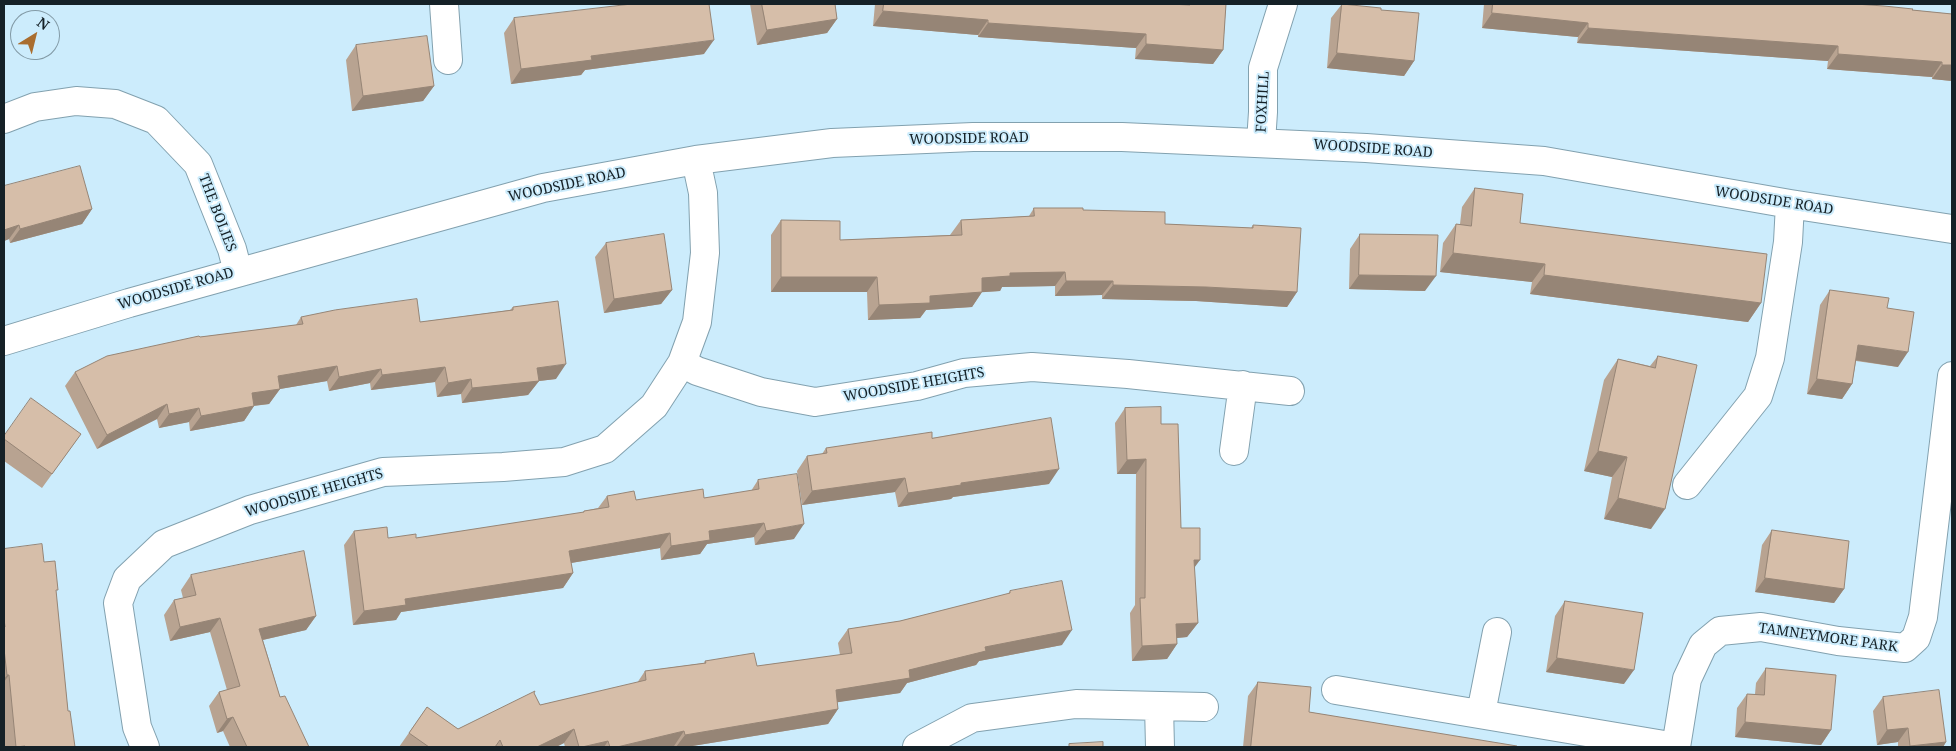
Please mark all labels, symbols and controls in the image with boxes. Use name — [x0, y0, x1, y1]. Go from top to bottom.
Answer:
north arrow — [10, 10, 60, 60]
text: N — [33, 12, 54, 34]
street label: FOXHILL — [1253, 71, 1273, 133]
street label: WOODSIDE ROAD — [909, 130, 1029, 148]
street label: WOODSIDE ROAD — [1313, 136, 1433, 162]
street label: WOODSIDE ROAD — [507, 164, 627, 206]
street label: THE BOLIES — [195, 172, 239, 254]
street label: WOODSIDE ROAD — [1714, 183, 1834, 219]
street label: WOODSIDE ROAD — [116, 264, 236, 314]
street label: WOODSIDE HEIGHTS — [842, 364, 986, 406]
street label: WOODSIDE HEIGHTS — [243, 465, 385, 521]
street label: TAMNEYMORE PARK — [1757, 620, 1899, 656]

